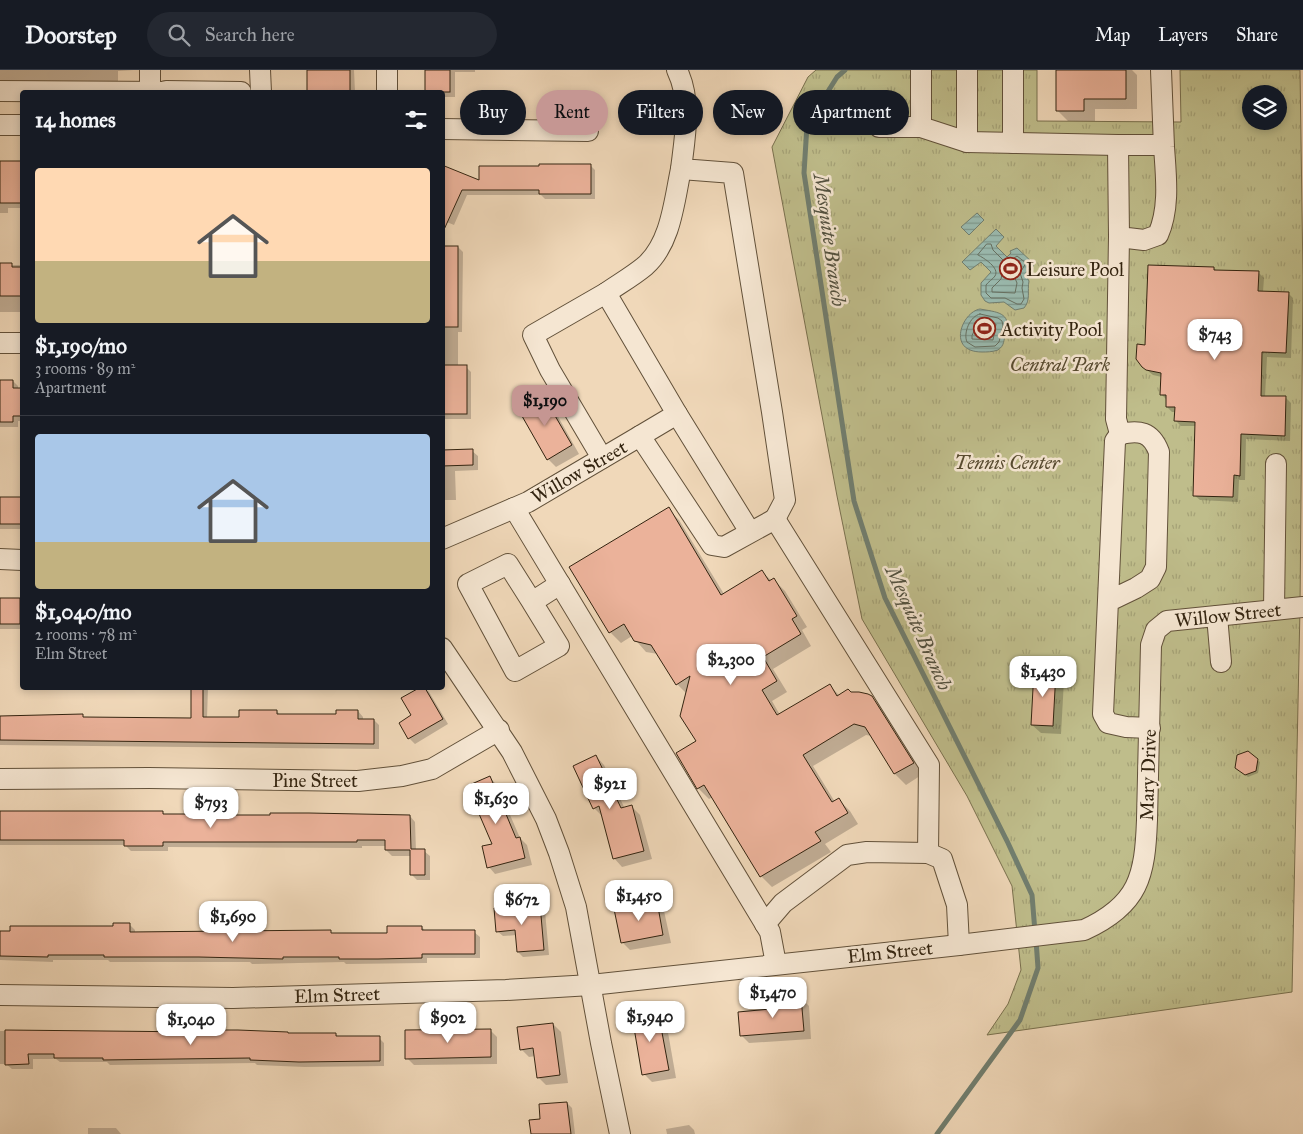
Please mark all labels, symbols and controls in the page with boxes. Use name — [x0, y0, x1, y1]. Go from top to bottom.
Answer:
search box — [147, 12, 497, 57]
text: Doorstep — [25, 20, 117, 50]
icon: search — [165, 21, 193, 49]
text: Search here — [205, 23, 295, 46]
text: Map — [1095, 24, 1130, 46]
text: Layers — [1158, 24, 1208, 46]
text: Share — [1236, 24, 1278, 46]
map controls — [1242, 85, 1287, 130]
button: layers — [1242, 85, 1287, 130]
chip: Buy — [460, 90, 526, 135]
chip: Rent — [536, 90, 608, 135]
chip: Filters — [618, 90, 703, 135]
chip: New — [713, 90, 783, 135]
chip: Apartment — [793, 90, 909, 135]
icon: filters — [402, 106, 430, 134]
text: 14 homes — [35, 107, 116, 133]
water label: Mesquite Branch — [809, 170, 851, 308]
icon: home — [188, 201, 278, 291]
sports icon: Leisure Pool — [998, 257, 1022, 281]
place label: Leisure Pool — [1026, 258, 1125, 281]
sports icon: Activity Pool — [973, 317, 997, 341]
place label: Activity Pool — [1000, 318, 1103, 341]
pin: $743 — [1185, 318, 1245, 361]
text: $743 — [1198, 325, 1232, 344]
text: $1,190/mo — [35, 333, 127, 359]
park label: Central Park — [1010, 353, 1111, 376]
text: 3 rooms · 89 m² — [35, 359, 135, 378]
text: Apartment — [35, 378, 107, 397]
pin: $1,190 — [504, 384, 586, 427]
text: $1,190 — [523, 391, 567, 410]
street label: Willow Street — [527, 435, 631, 509]
park label: Tennis Center — [954, 451, 1061, 474]
icon: home — [188, 466, 278, 556]
water label: Mesquite Branch — [880, 560, 957, 694]
street label: Willow Street — [1174, 598, 1283, 632]
text: $1,040/mo — [35, 599, 131, 625]
text: 2 rooms · 78 m² — [35, 625, 137, 644]
text: Elm Street — [35, 644, 107, 663]
pin: $2,300 — [690, 644, 772, 686]
text: $2,300 — [708, 650, 754, 669]
pin: $1,430 — [1002, 656, 1084, 698]
text: $1,430 — [1021, 662, 1065, 681]
street label: Mary Drive — [1135, 729, 1161, 821]
pin: $921 — [580, 768, 640, 810]
street label: Pine Street — [272, 769, 358, 792]
text: $921 — [594, 774, 626, 793]
pin: $1,630 — [455, 782, 537, 825]
pin: $793 — [181, 786, 241, 829]
text: $1,630 — [474, 789, 518, 808]
text: $793 — [194, 793, 228, 812]
pin: $1,450 — [598, 880, 680, 922]
pin: $672 — [492, 884, 552, 926]
text: $1,450 — [616, 886, 662, 905]
text: $672 — [505, 890, 539, 909]
pin: $1,690 — [192, 900, 274, 943]
text: $1,690 — [210, 907, 256, 926]
street label: Elm Street — [846, 936, 934, 968]
pin: $1,470 — [732, 976, 814, 1019]
street label: Elm Street — [294, 982, 381, 1008]
text: $1,470 — [750, 983, 796, 1002]
pin: $1,940 — [609, 1000, 691, 1043]
pin: $902 — [418, 1002, 478, 1044]
pin: $1,040 — [150, 1004, 232, 1046]
text: $1,940 — [627, 1007, 673, 1026]
text: $902 — [430, 1008, 466, 1027]
text: $1,040 — [167, 1010, 215, 1029]

